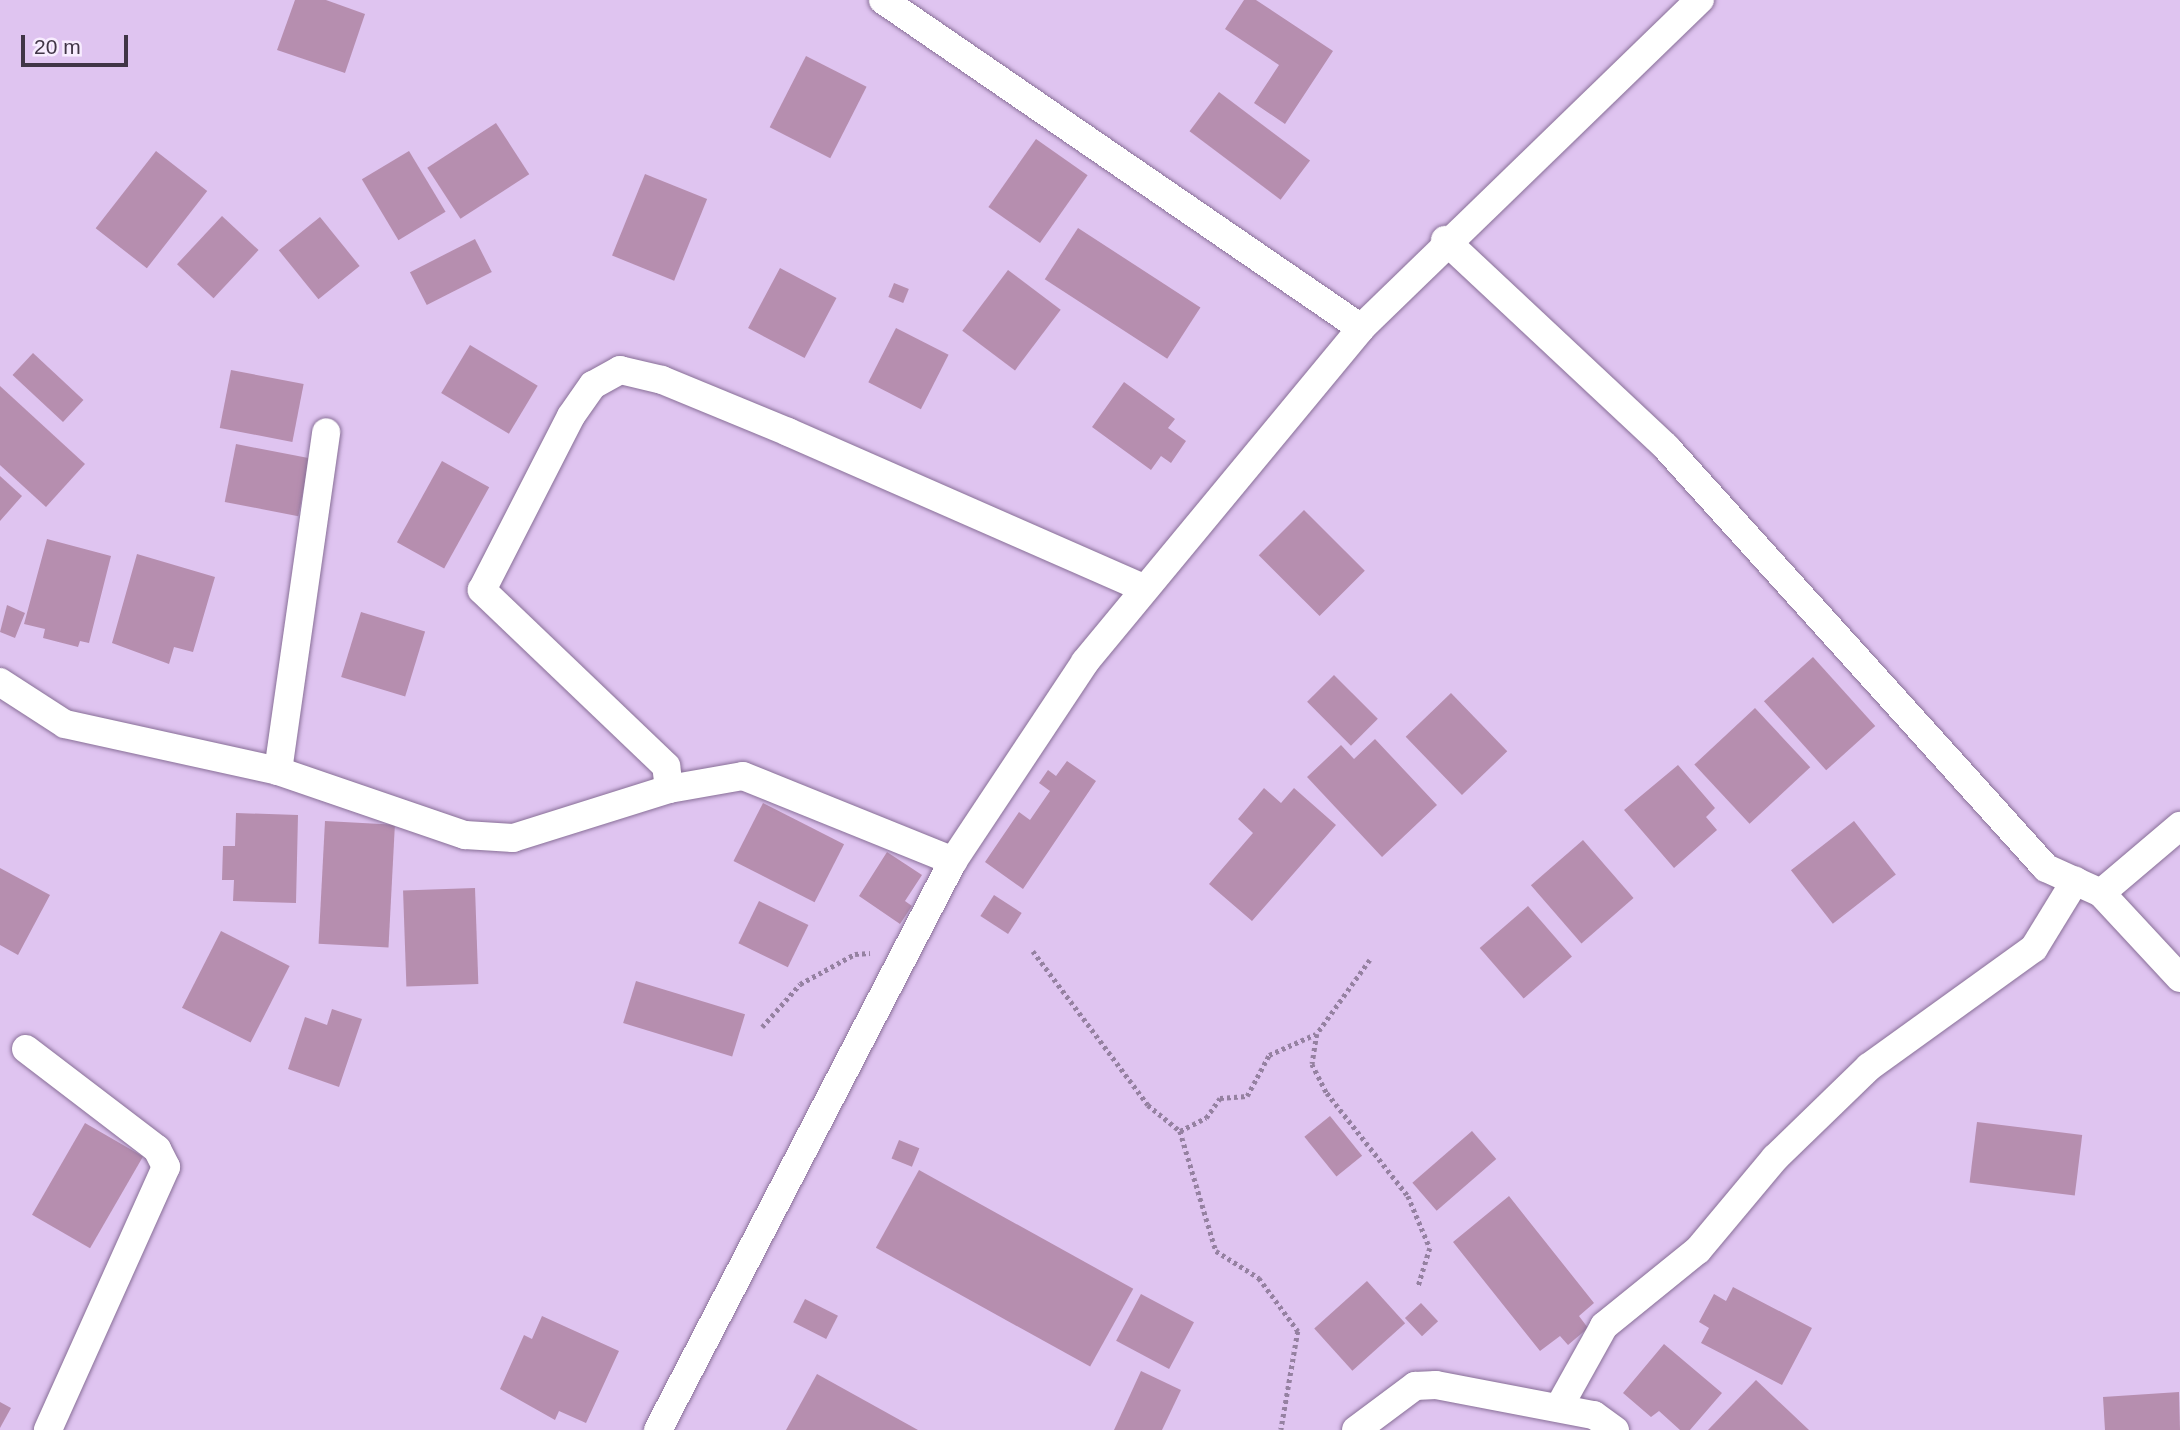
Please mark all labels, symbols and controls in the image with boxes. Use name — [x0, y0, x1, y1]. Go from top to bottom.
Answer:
scale bar — [24, 21, 131, 65]
text: 20 m — [34, 35, 81, 58]

